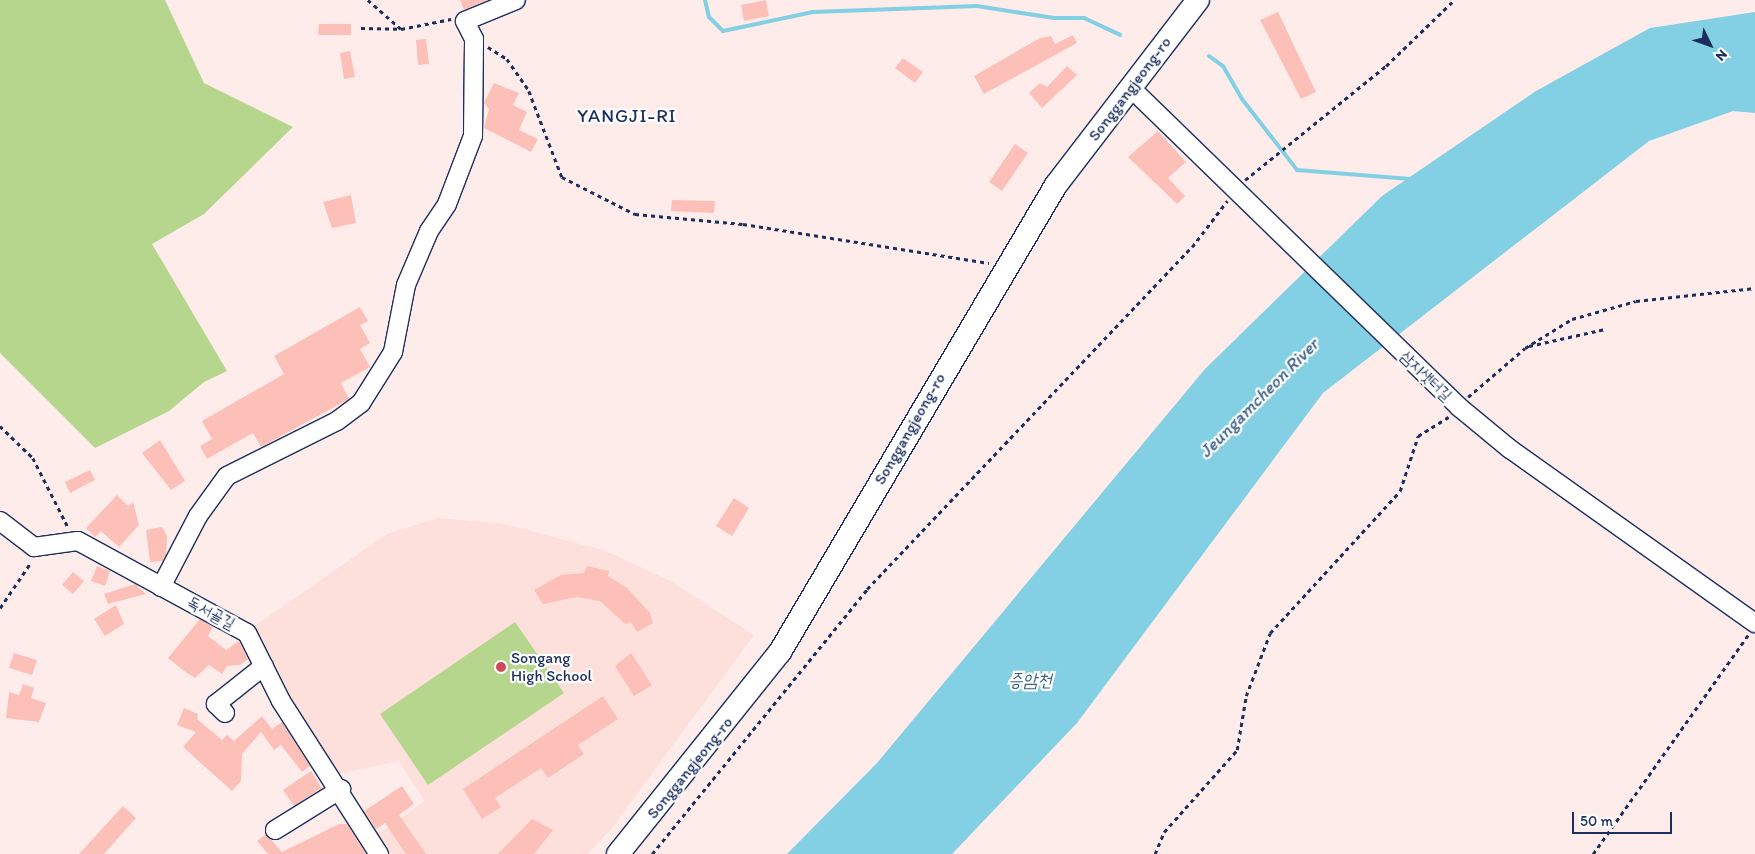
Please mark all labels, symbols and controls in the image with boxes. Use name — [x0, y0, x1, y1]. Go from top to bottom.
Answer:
north arrow — [1685, 20, 1735, 70]
street label: Songgangjeong-ro — [1085, 33, 1175, 145]
text: N — [1712, 46, 1731, 65]
district label: YANGJI-RI — [577, 105, 677, 127]
water label: Jeungamcheon River — [1195, 334, 1323, 462]
street label: 삼지샛터길 — [1396, 347, 1456, 405]
street label: Songgangjeong-ro — [870, 370, 950, 488]
street label: 독서골길 — [184, 592, 238, 634]
place label: Songang High School — [511, 648, 592, 686]
marker: Songang High School — [495, 661, 507, 673]
water label: 증암천 — [1008, 669, 1052, 691]
street label: Songgangjeong-ro — [643, 713, 737, 823]
scale bar — [1575, 802, 1675, 834]
text: 50 m — [1580, 812, 1613, 830]

